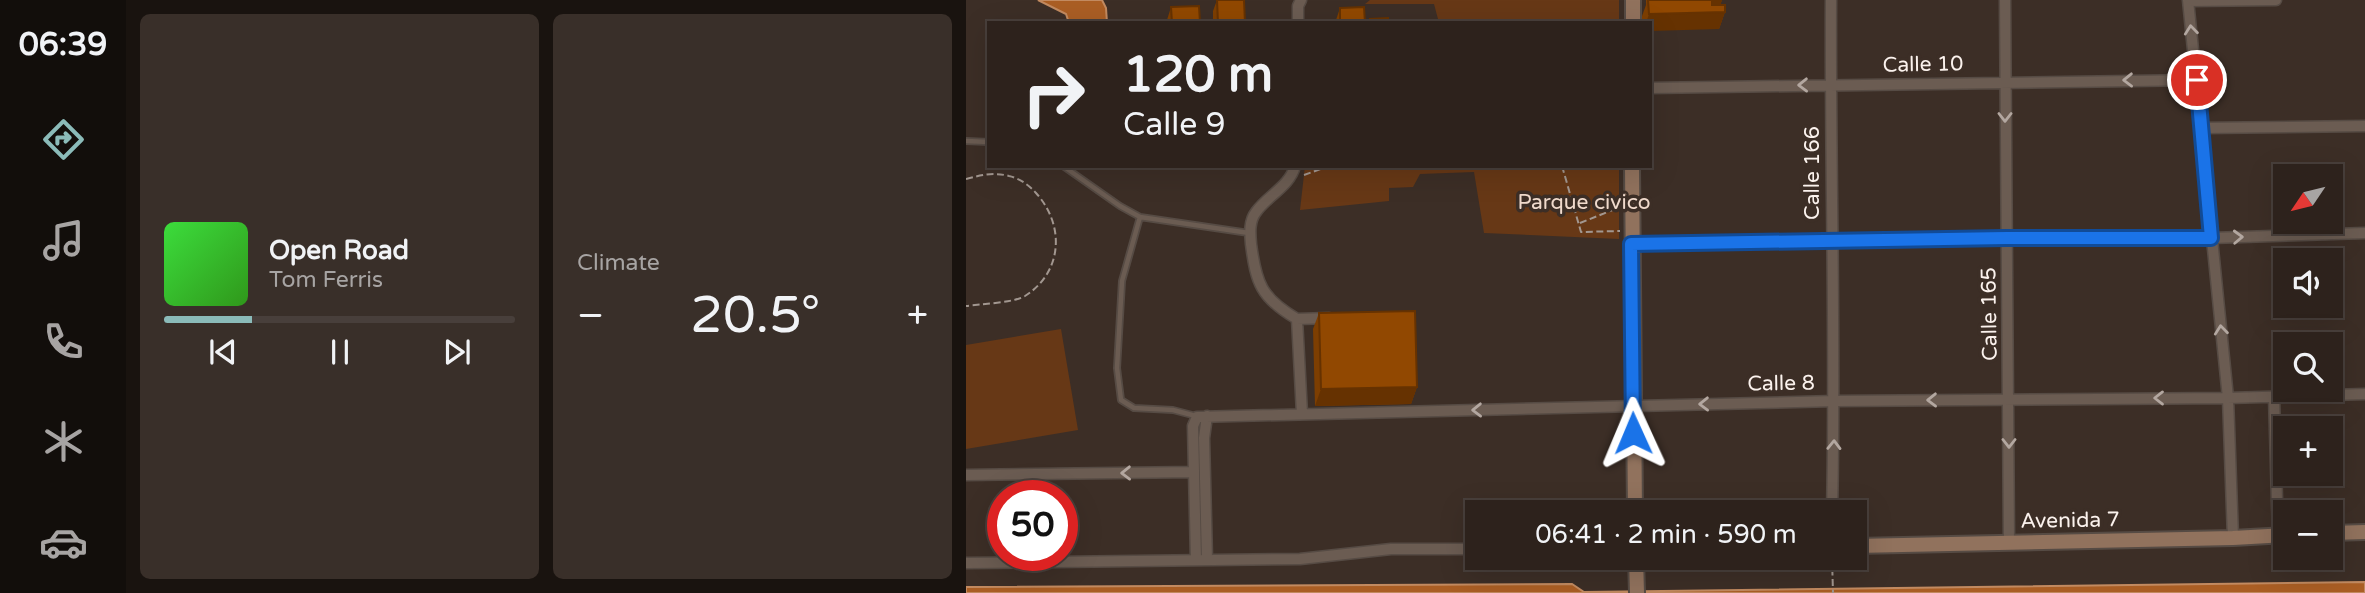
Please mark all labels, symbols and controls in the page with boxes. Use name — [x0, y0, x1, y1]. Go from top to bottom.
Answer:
one-way arrow — [2184, 25, 2199, 36]
text: 06:39 — [19, 26, 107, 64]
text: 120 m — [1123, 46, 1273, 105]
icon: right — [1008, 49, 1099, 140]
pin — [2167, 50, 2227, 110]
street label: Calle 10 — [1883, 51, 1964, 78]
icon: arrive — [2178, 61, 2216, 99]
one-way arrow — [2123, 73, 2134, 88]
one-way arrow — [1797, 77, 1808, 93]
text: Calle 9 — [1123, 106, 1226, 144]
one-way arrow — [1998, 112, 2013, 123]
icon: directions — [39, 115, 88, 164]
street label: Calle 166 — [1800, 126, 1825, 220]
north arrow — [2273, 164, 2343, 234]
map controls — [2273, 164, 2343, 570]
park label: Parque civico — [1517, 190, 1651, 215]
icon: music — [39, 216, 88, 265]
one-way arrow — [2233, 230, 2244, 245]
text: Open Road — [269, 235, 409, 266]
button: sound — [2273, 248, 2343, 318]
text: Climate — [577, 249, 660, 277]
text: Tom Ferris — [269, 266, 383, 294]
street label: Calle 165 — [1976, 267, 2003, 361]
text: 20.5° — [690, 284, 820, 347]
text: − — [577, 293, 604, 339]
text: + — [907, 293, 928, 339]
icon: phone — [39, 317, 88, 366]
one-way arrow — [2214, 324, 2229, 335]
button: search — [2273, 332, 2343, 402]
icon: previous — [204, 333, 242, 371]
icon: pause — [321, 333, 359, 371]
icon: next — [438, 333, 476, 371]
street label: Calle 8 — [1747, 370, 1815, 397]
one-way arrow — [2154, 390, 2164, 406]
one-way arrow — [1926, 392, 1937, 408]
position arrow — [1596, 396, 1670, 470]
one-way arrow — [1699, 397, 1710, 412]
one-way arrow — [1471, 402, 1482, 418]
button: + — [2273, 416, 2343, 486]
icon: climate — [39, 417, 88, 466]
one-way arrow — [2001, 438, 2017, 448]
one-way arrow — [1826, 439, 1842, 449]
one-way arrow — [1120, 465, 1131, 481]
speed limit sign: 50 — [987, 480, 1078, 571]
button: − — [2273, 500, 2343, 570]
street label: Avenida 7 — [2020, 507, 2120, 534]
icon: car — [39, 518, 88, 567]
text: 06:41 · 2 min · 590 m — [1535, 519, 1797, 550]

